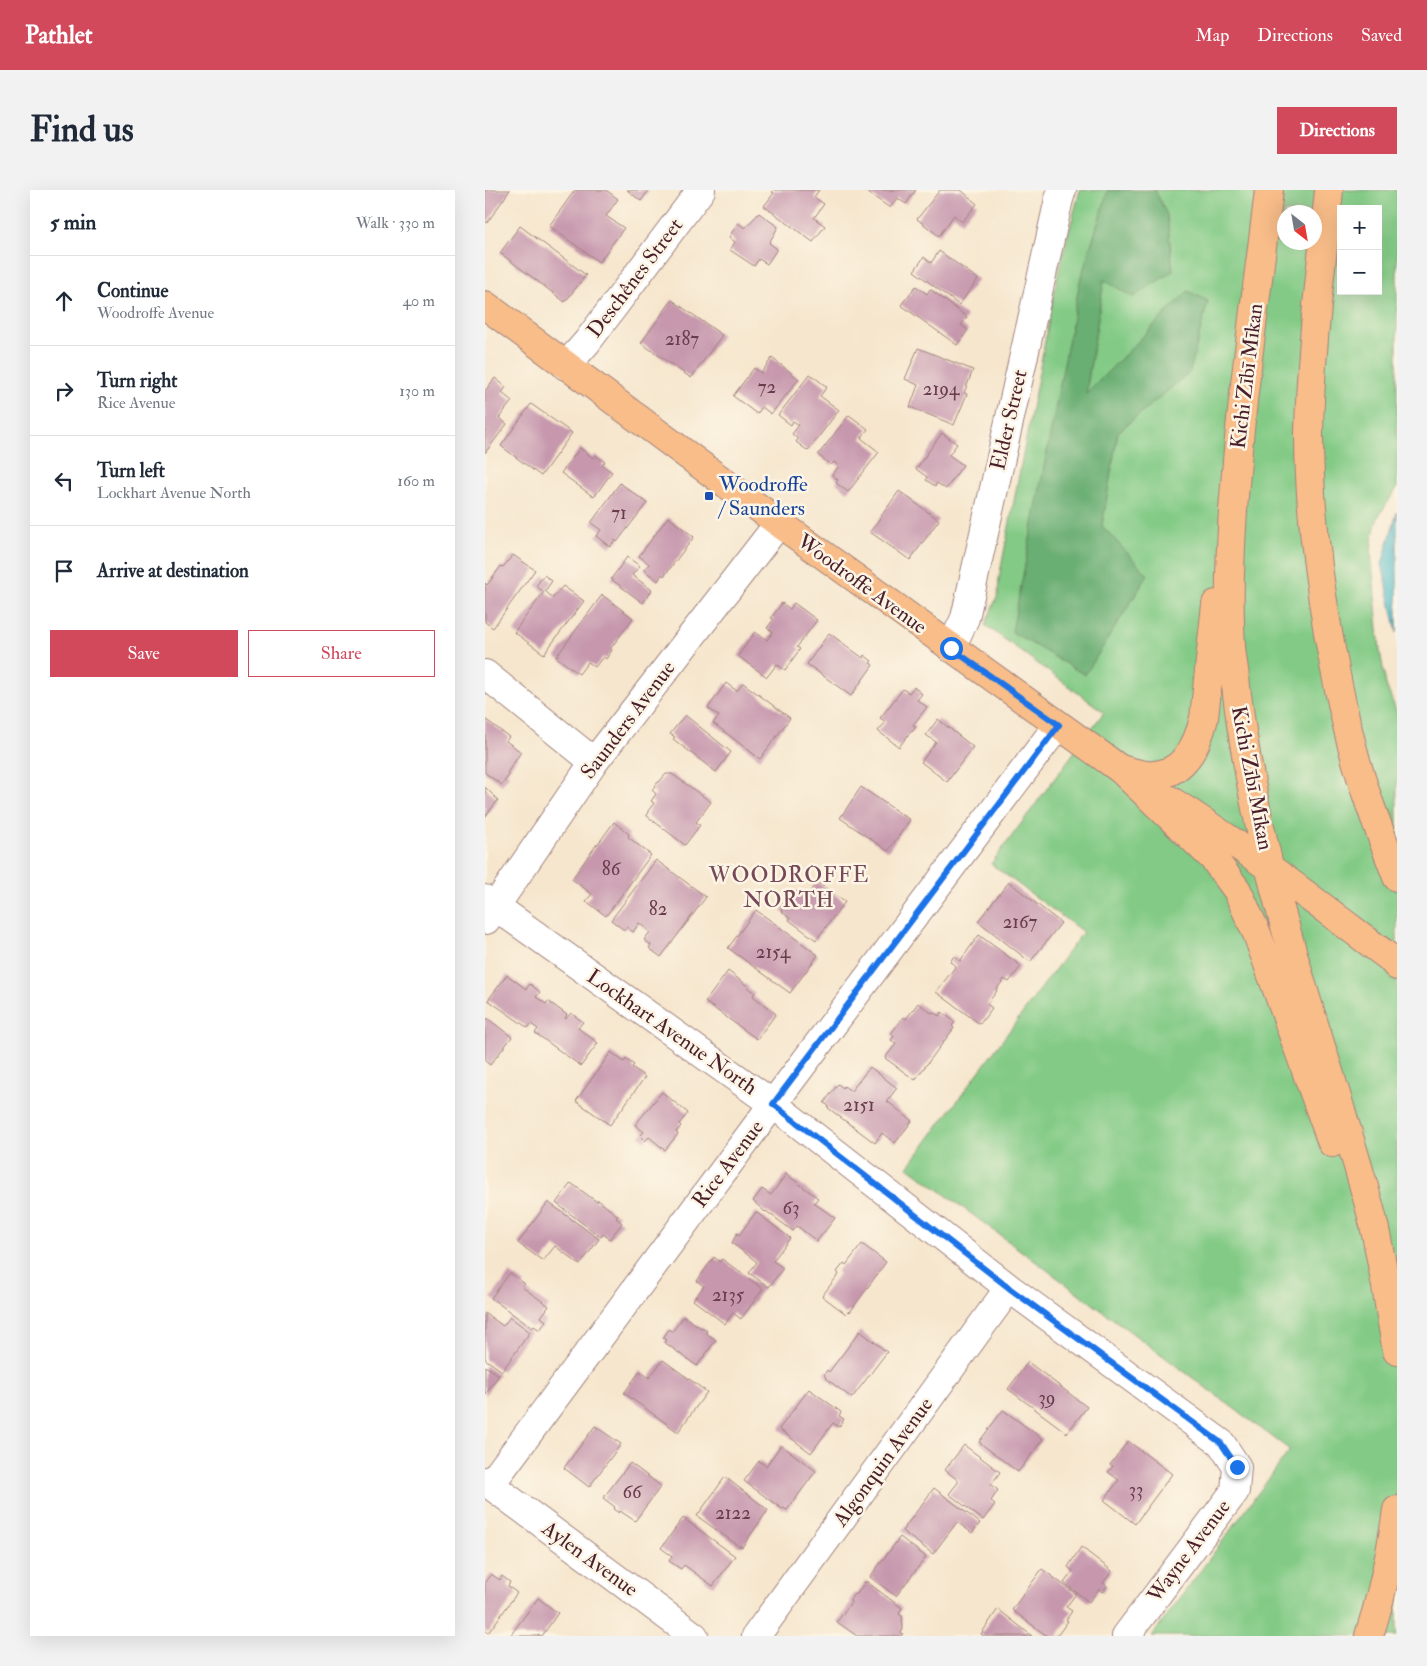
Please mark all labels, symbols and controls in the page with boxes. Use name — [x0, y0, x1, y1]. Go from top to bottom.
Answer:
text: Pathlet — [25, 20, 93, 51]
text: Map — [1196, 24, 1229, 47]
text: Directions — [1257, 24, 1333, 47]
text: Saved — [1361, 24, 1402, 47]
button: Directions — [1277, 107, 1397, 154]
text: Find us — [30, 108, 134, 152]
north arrow — [1277, 205, 1322, 250]
map controls — [1337, 205, 1382, 295]
button: + — [1337, 205, 1382, 250]
text: 5 min — [50, 209, 96, 236]
text: Walk · 330 m — [356, 213, 435, 233]
street label: Deschênes Street — [581, 213, 689, 343]
button: − — [1337, 250, 1382, 295]
text: Continue — [97, 279, 168, 303]
icon: ahead — [50, 287, 78, 315]
text: 40 m — [402, 291, 435, 311]
street label: Kichi Zībī Mīkan — [1225, 302, 1269, 450]
text: Woodroffe Avenue — [97, 303, 214, 323]
house number: 2187 — [665, 327, 699, 351]
street label: Elder Street — [984, 367, 1034, 473]
text: Turn right — [97, 369, 177, 393]
house number: 72 — [758, 375, 776, 399]
icon: right — [50, 377, 78, 405]
house number: 2194 — [923, 377, 960, 401]
text: 130 m — [399, 381, 435, 401]
text: Rice Avenue — [97, 393, 175, 413]
text: Turn left — [97, 459, 165, 483]
icon: left — [50, 467, 78, 495]
text: 160 m — [397, 471, 435, 491]
place label: Woodroffe / Saunders — [717, 471, 808, 522]
text: Lockhart Avenue North — [97, 483, 251, 503]
marker: Woodroffe / Saunders — [703, 490, 715, 502]
house number: 71 — [611, 501, 627, 525]
street label: Woodroffe Avenue — [791, 527, 932, 640]
icon: arrive — [50, 557, 78, 585]
text: Arrive at destination — [97, 559, 249, 583]
button: Save — [50, 630, 238, 677]
button: Share — [248, 630, 435, 677]
route start — [940, 637, 963, 660]
street label: Saunders Avenue — [575, 655, 681, 785]
street label: Kichi Zībī Mīkan — [1225, 704, 1279, 853]
house number: 86 — [602, 857, 622, 881]
district label: WOODROFFE NORTH — [708, 861, 869, 914]
house number: 82 — [649, 897, 667, 921]
house number: 2167 — [1003, 910, 1038, 934]
house number: 2154 — [756, 940, 791, 964]
street label: Lockhart Avenue North — [582, 963, 762, 1101]
house number: 2151 — [843, 1093, 875, 1117]
street label: Rice Avenue — [686, 1115, 770, 1213]
house number: 63 — [783, 1196, 799, 1220]
house number: 2135 — [712, 1283, 745, 1307]
house number: 39 — [1038, 1386, 1056, 1410]
street label: Algonquin Avenue — [826, 1392, 939, 1533]
route end — [1226, 1456, 1249, 1479]
house number: 33 — [1129, 1478, 1143, 1502]
house number: 66 — [622, 1480, 643, 1504]
street label: Wayne Avenue — [1141, 1494, 1237, 1609]
house number: 2122 — [715, 1501, 751, 1525]
street label: Aylen Avenue — [536, 1515, 643, 1603]

